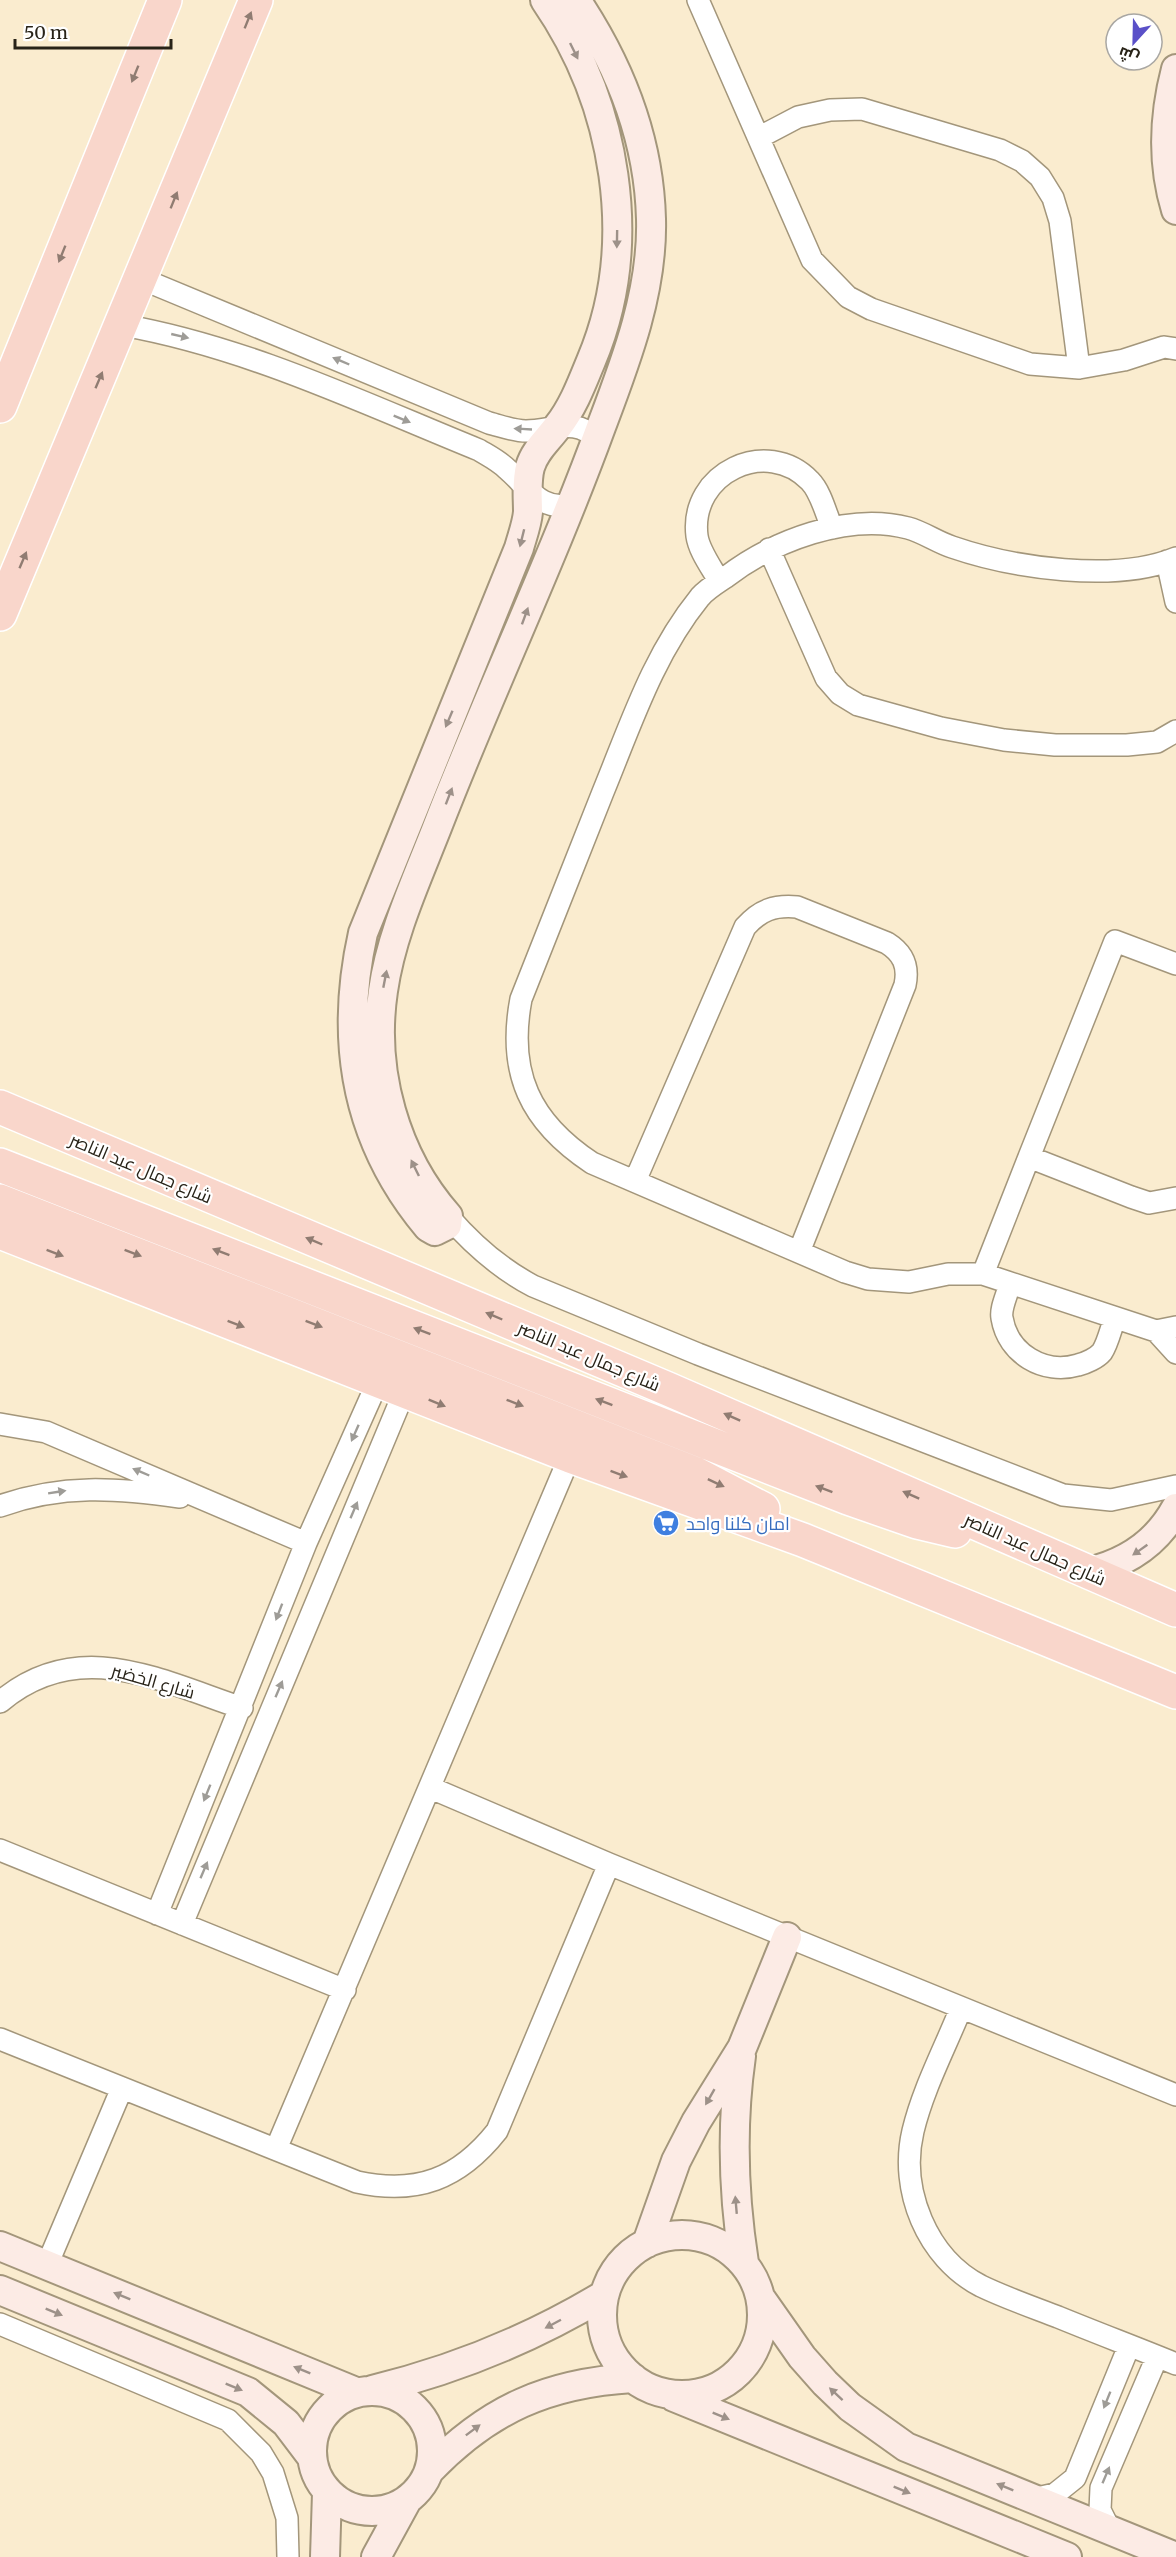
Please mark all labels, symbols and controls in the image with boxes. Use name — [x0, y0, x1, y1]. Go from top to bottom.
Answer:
one-way arrow — [244, 11, 253, 29]
scale bar — [15, 12, 171, 50]
north arrow — [1104, 12, 1164, 72]
text: 50 m — [24, 21, 68, 44]
one-way arrow — [569, 42, 579, 59]
text: ش — [1115, 43, 1142, 69]
one-way arrow — [130, 65, 140, 83]
one-way arrow — [169, 191, 179, 209]
one-way arrow — [612, 229, 622, 248]
one-way arrow — [57, 246, 67, 264]
one-way arrow — [170, 332, 189, 342]
one-way arrow — [332, 356, 350, 365]
one-way arrow — [94, 371, 104, 389]
one-way arrow — [393, 414, 411, 424]
one-way arrow — [513, 425, 532, 434]
one-way arrow — [516, 529, 526, 547]
one-way arrow — [18, 550, 28, 568]
one-way arrow — [520, 607, 530, 625]
one-way arrow — [444, 710, 453, 728]
one-way arrow — [445, 786, 455, 804]
one-way arrow — [381, 970, 390, 989]
street label: شارع جمال عبد الناصر — [65, 1127, 216, 1209]
one-way arrow — [411, 1159, 421, 1177]
one-way arrow — [305, 1236, 323, 1246]
one-way arrow — [212, 1247, 230, 1257]
one-way arrow — [46, 1248, 64, 1258]
one-way arrow — [124, 1249, 142, 1259]
one-way arrow — [485, 1311, 503, 1321]
street label: شارع جمال عبد الناصر — [513, 1315, 664, 1397]
one-way arrow — [227, 1320, 245, 1329]
one-way arrow — [306, 1320, 324, 1330]
one-way arrow — [413, 1326, 431, 1336]
one-way arrow — [595, 1397, 613, 1406]
one-way arrow — [429, 1398, 447, 1408]
one-way arrow — [507, 1398, 525, 1408]
one-way arrow — [722, 1412, 740, 1422]
one-way arrow — [351, 1424, 360, 1441]
one-way arrow — [132, 1467, 150, 1477]
one-way arrow — [610, 1469, 628, 1479]
one-way arrow — [708, 1479, 725, 1488]
one-way arrow — [815, 1483, 833, 1493]
one-way arrow — [47, 1487, 66, 1496]
one-way arrow — [902, 1490, 919, 1499]
one-way arrow — [350, 1501, 359, 1518]
street label: شارع جمال عبد الناصر — [959, 1507, 1109, 1591]
supermarket icon: امان كلنا واحد — [651, 1508, 681, 1538]
place label: امان كلنا واحد — [686, 1512, 790, 1535]
one-way arrow — [1132, 1544, 1148, 1556]
one-way arrow — [274, 1604, 284, 1622]
street label: شارع الخضير — [107, 1658, 197, 1705]
one-way arrow — [274, 1680, 284, 1698]
one-way arrow — [202, 1785, 212, 1803]
one-way arrow — [199, 1860, 209, 1878]
one-way arrow — [705, 2089, 715, 2106]
one-way arrow — [731, 2195, 740, 2214]
one-way arrow — [112, 2291, 130, 2301]
one-way arrow — [45, 2308, 63, 2317]
one-way arrow — [545, 2319, 562, 2329]
one-way arrow — [293, 2365, 311, 2374]
one-way arrow — [226, 2382, 244, 2392]
one-way arrow — [829, 2388, 844, 2401]
one-way arrow — [1102, 2391, 1111, 2409]
one-way arrow — [712, 2412, 730, 2421]
one-way arrow — [465, 2424, 481, 2437]
one-way arrow — [1102, 2467, 1111, 2484]
one-way arrow — [996, 2482, 1014, 2491]
one-way arrow — [893, 2485, 911, 2495]

